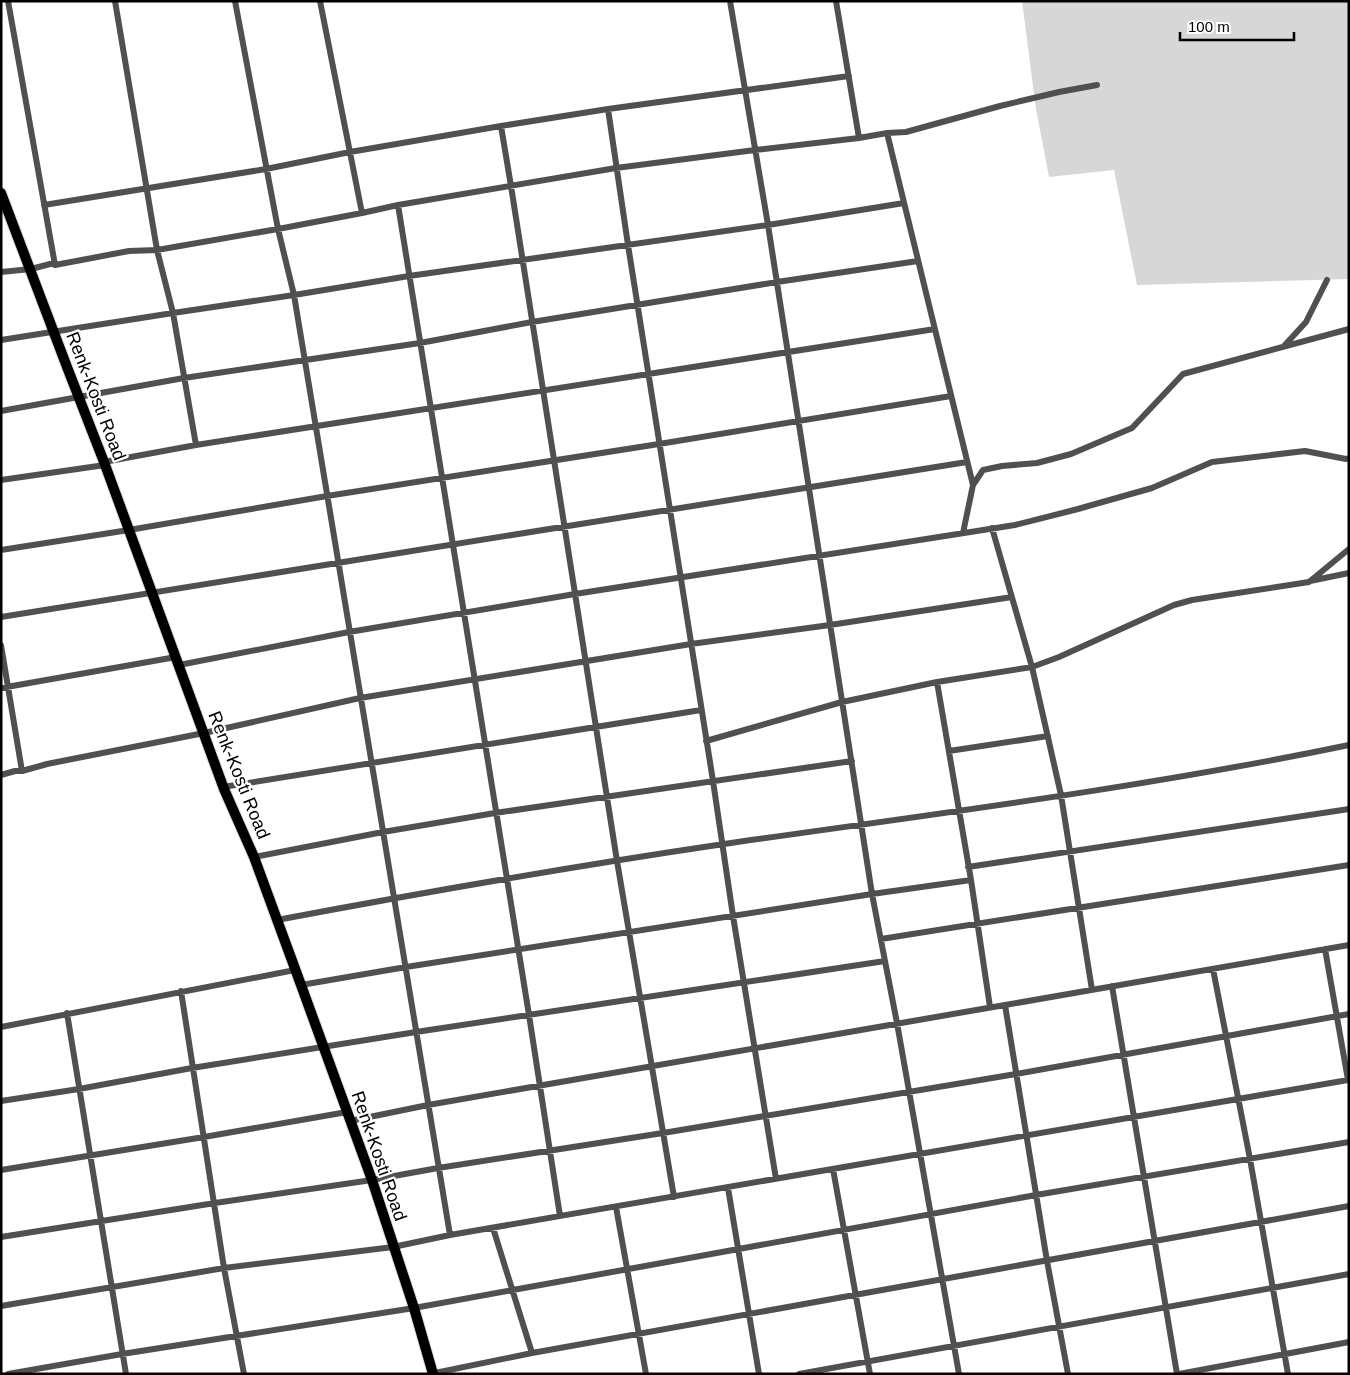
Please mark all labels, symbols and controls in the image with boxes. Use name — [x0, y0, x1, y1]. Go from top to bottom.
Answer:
scale bar — [1180, 10, 1294, 42]
text: 100 m — [1188, 18, 1230, 35]
street label: Renk-Kosti Road — [62, 329, 130, 463]
street label: Renk-Kosti Road — [204, 708, 274, 842]
street label: Renk-Kosti Road — [347, 1088, 411, 1224]

